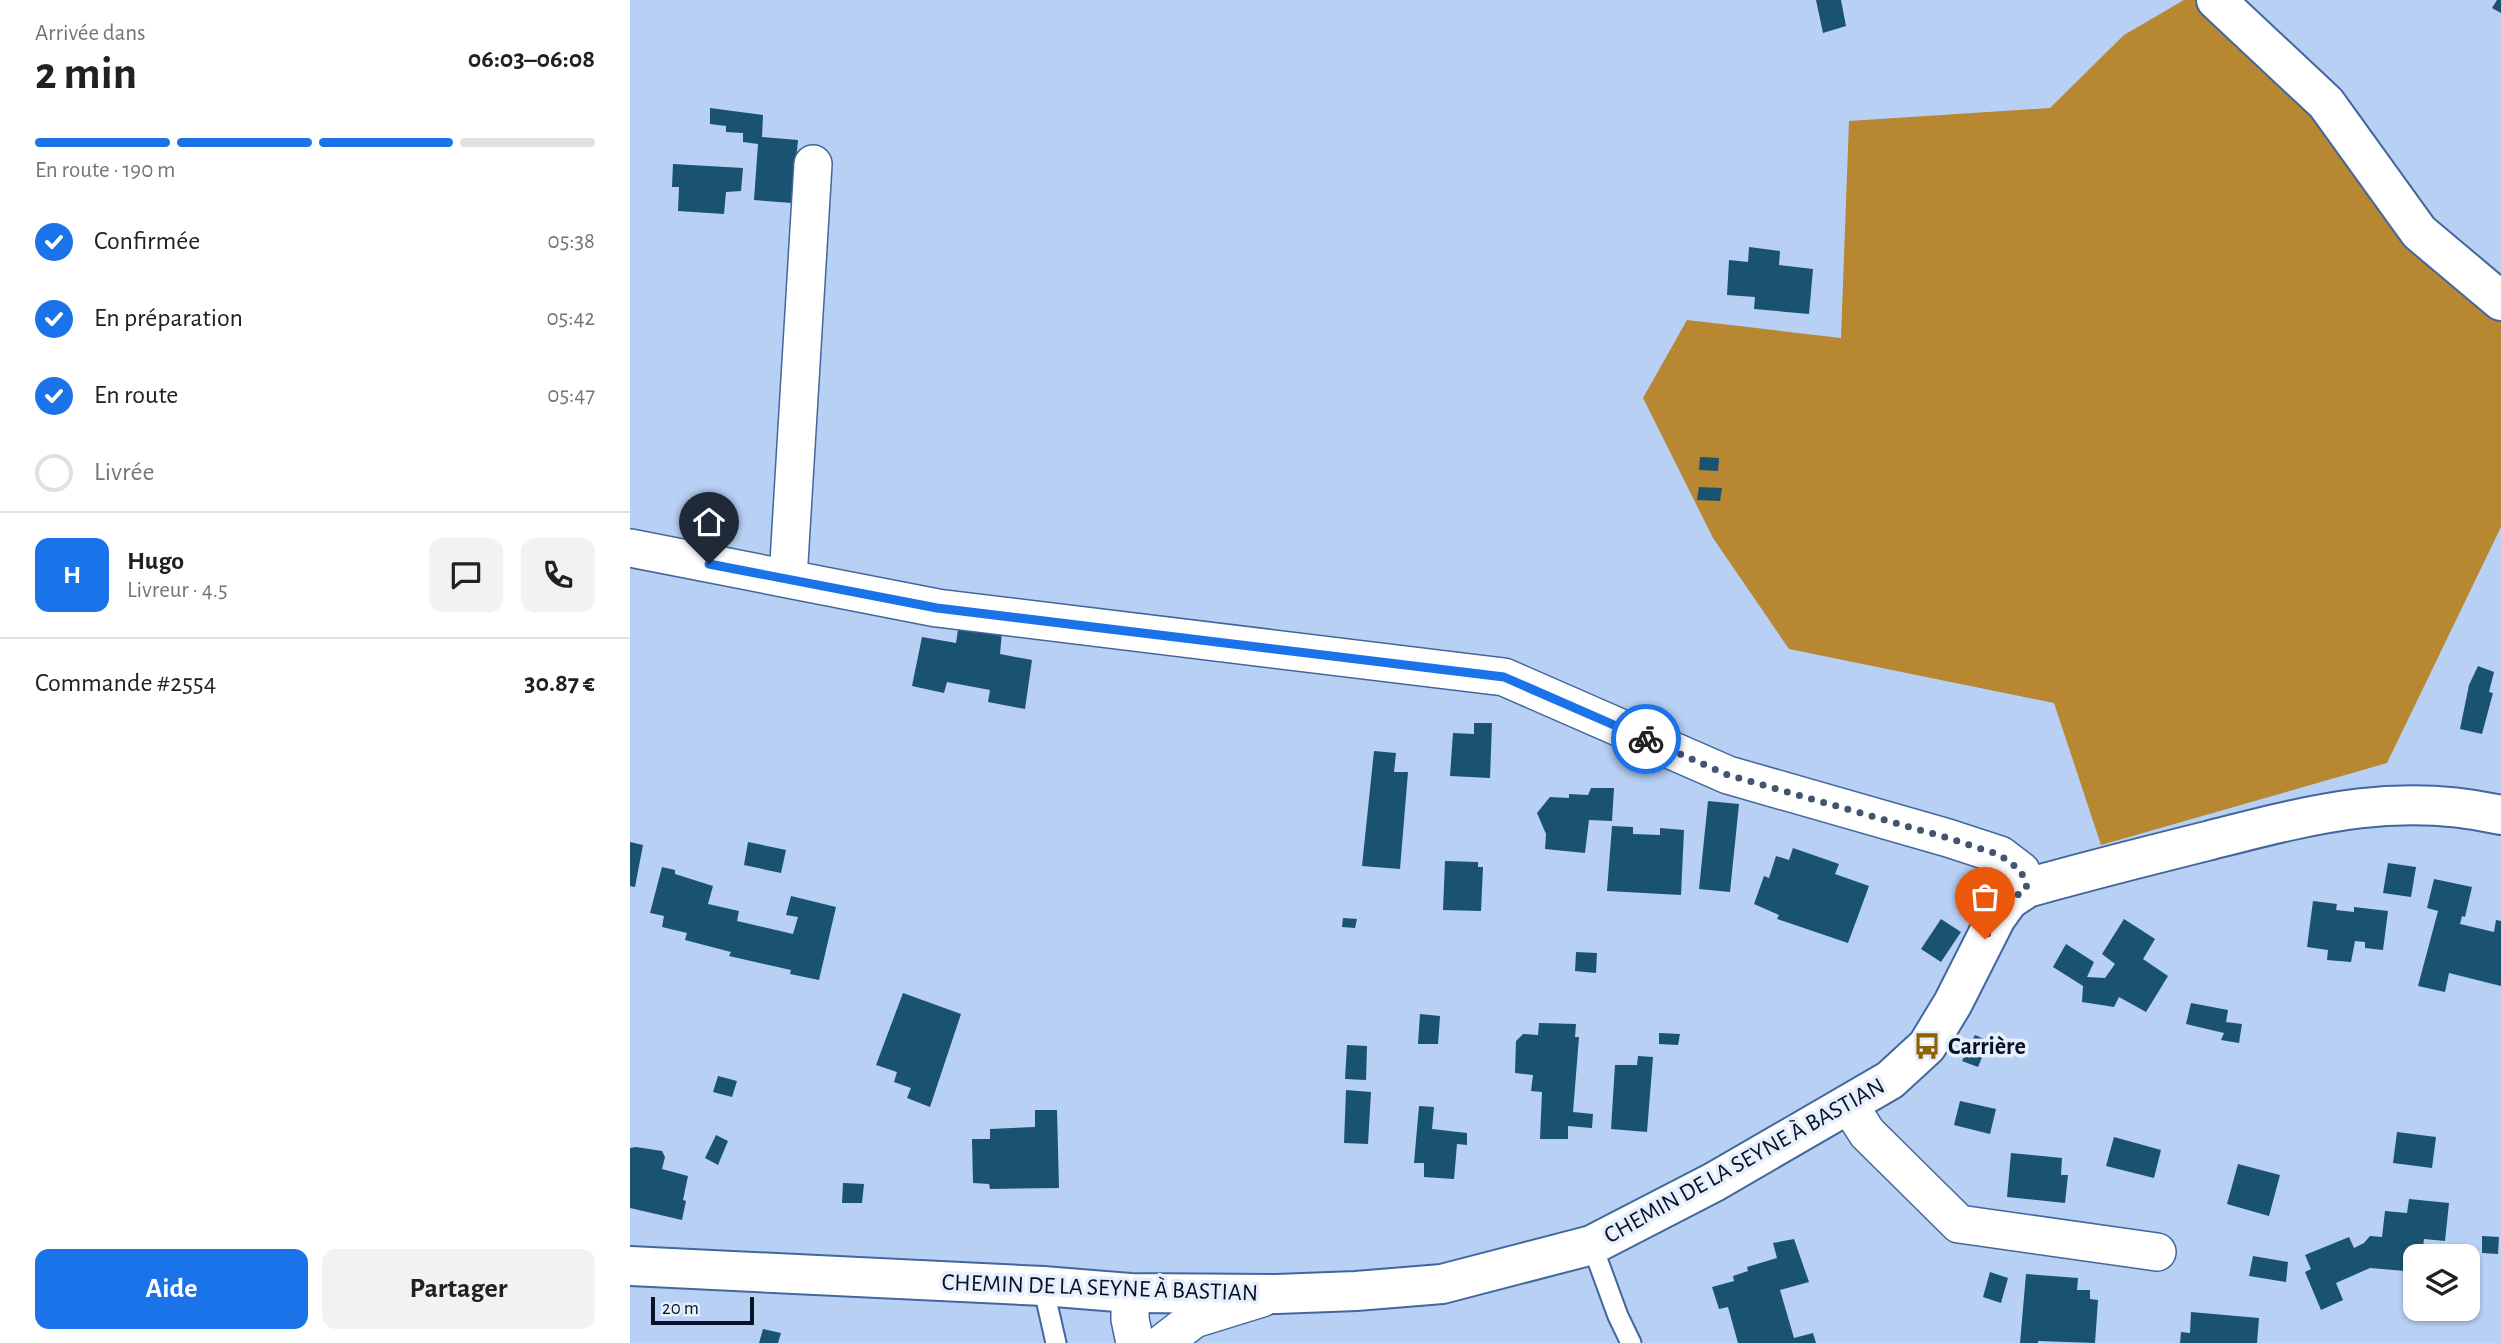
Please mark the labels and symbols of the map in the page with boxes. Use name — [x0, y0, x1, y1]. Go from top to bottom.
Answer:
pin — [679, 492, 739, 564]
courier — [1611, 704, 1681, 774]
pin — [1955, 867, 2015, 939]
bus stop icon: Carrière — [1912, 1031, 1942, 1061]
place label: Carrière — [1948, 1035, 2026, 1059]
street label: CHEMIN DE LA SEYNE À BASTIAN — [1599, 1072, 1889, 1248]
street label: CHEMIN DE LA SEYNE À BASTIAN — [941, 1268, 1259, 1306]
scale bar — [651, 1294, 754, 1326]

